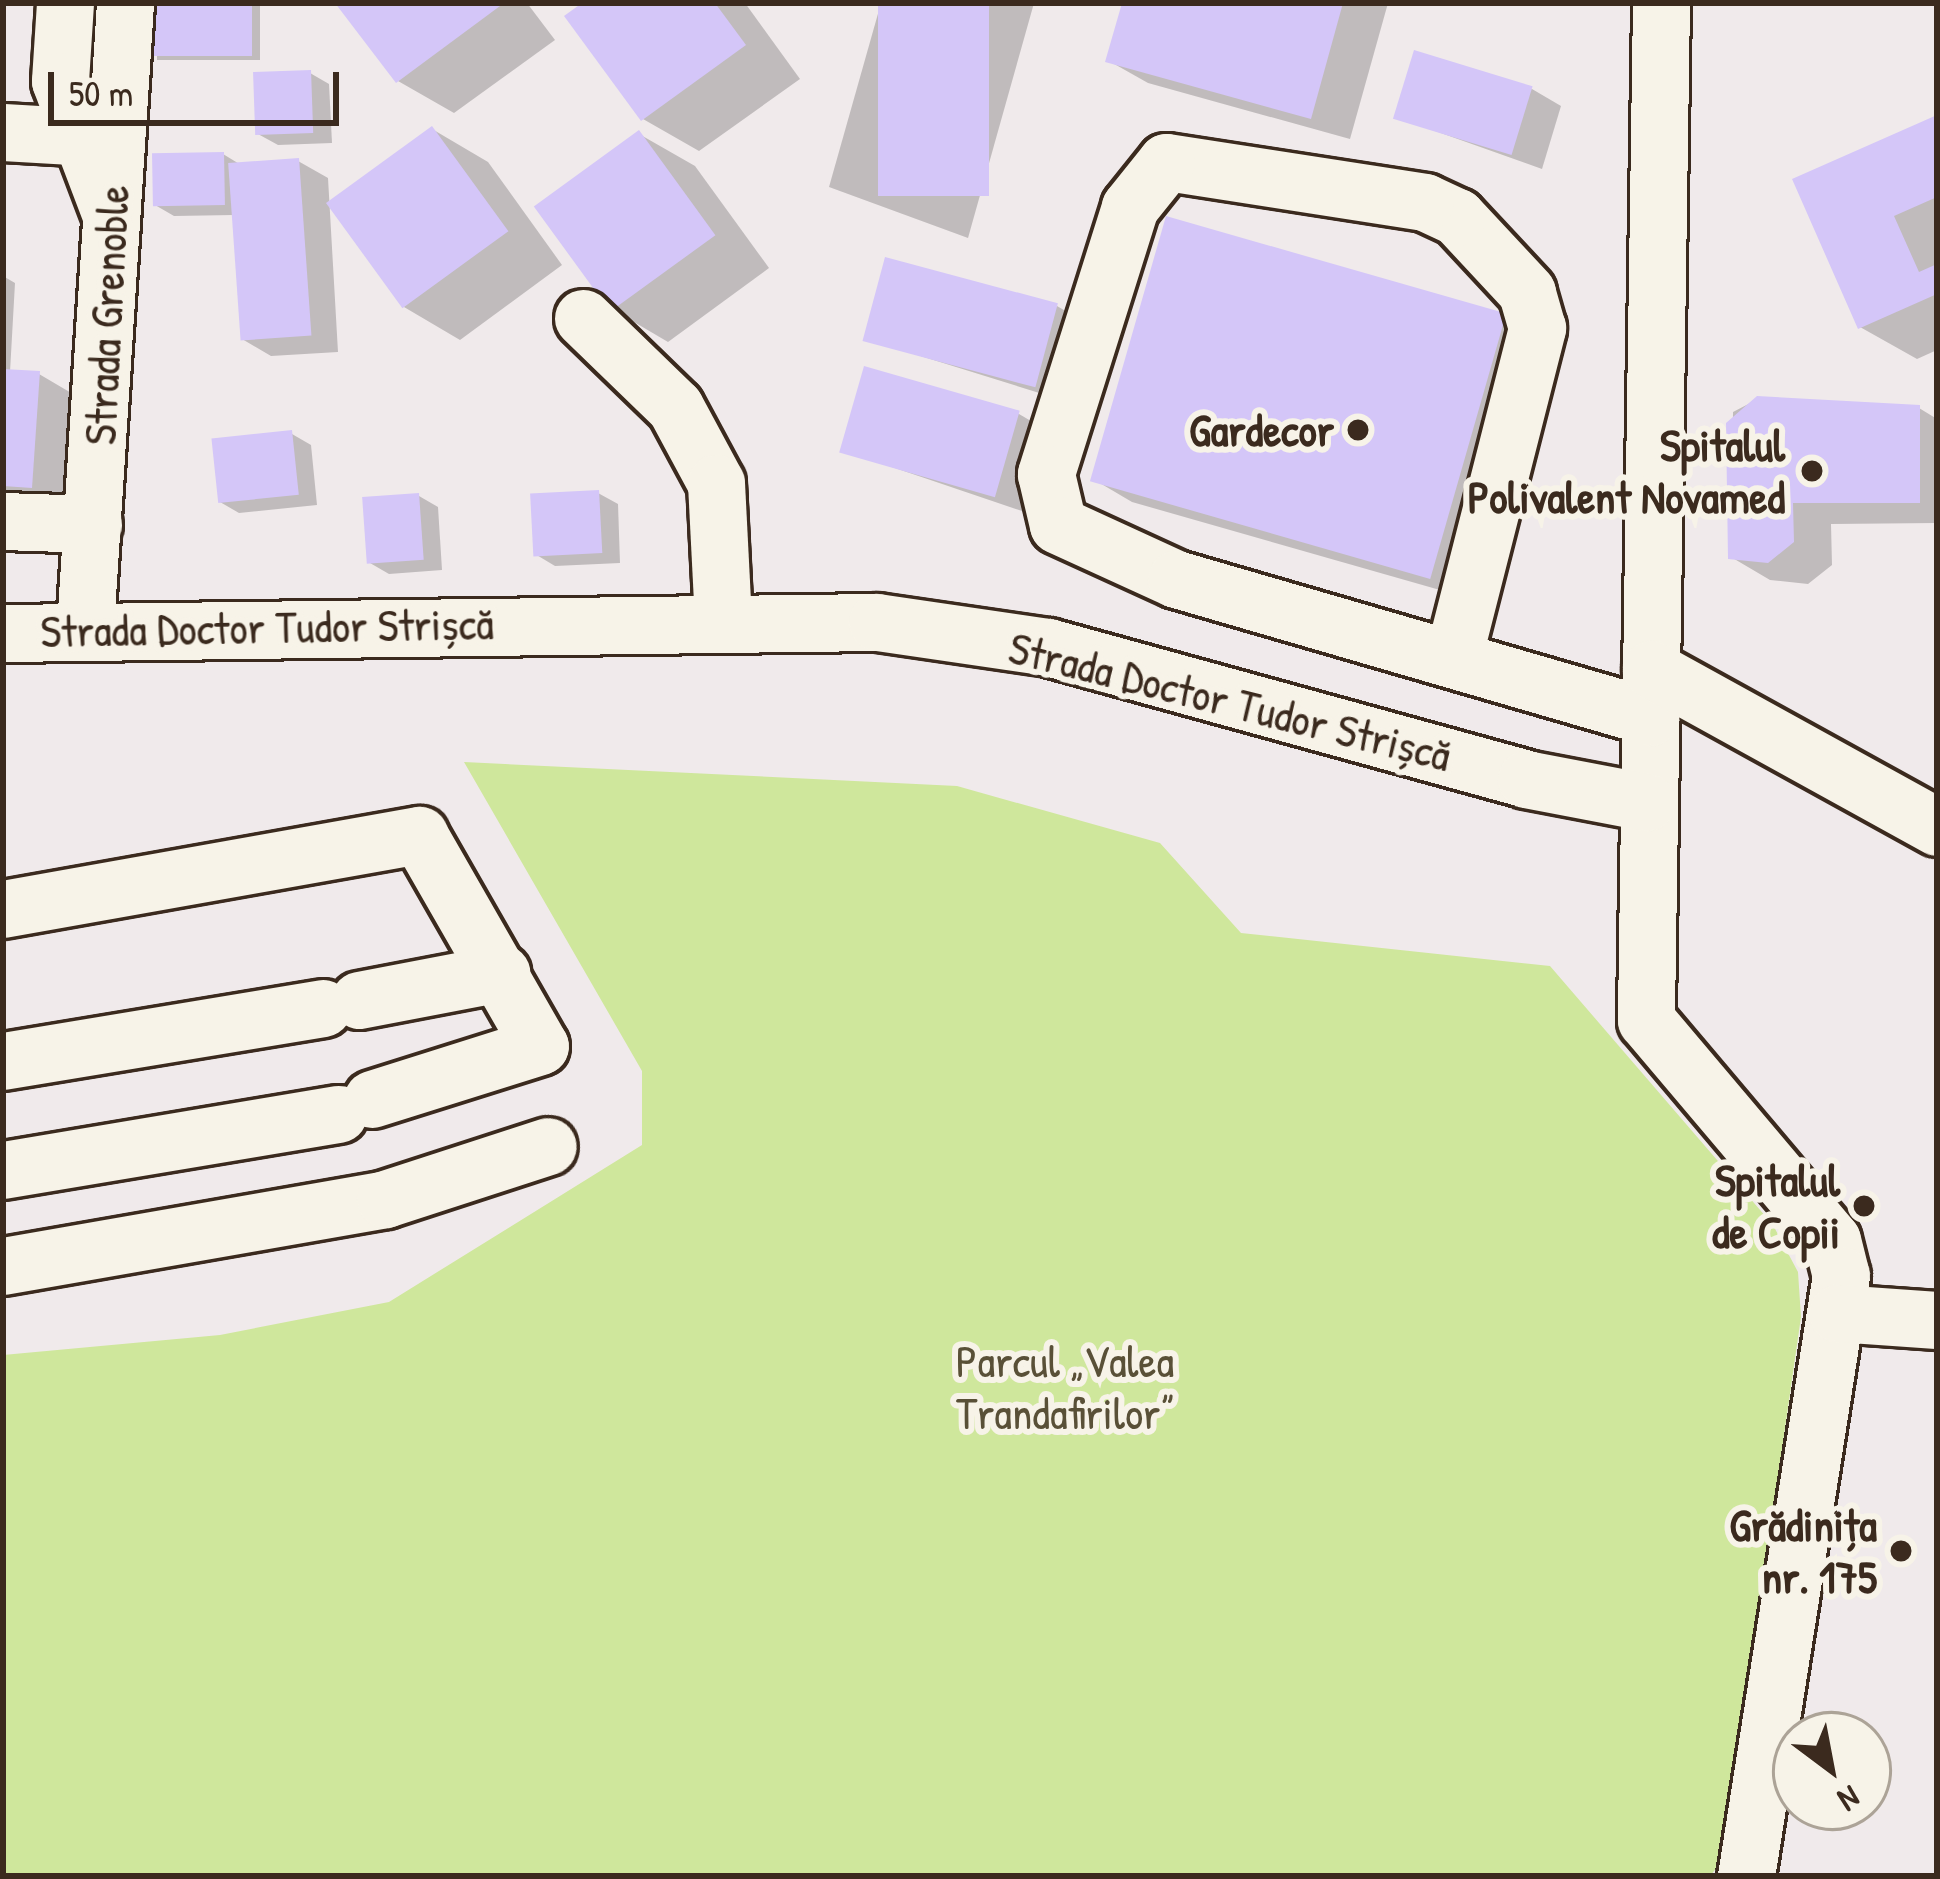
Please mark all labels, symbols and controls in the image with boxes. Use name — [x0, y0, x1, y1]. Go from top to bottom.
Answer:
scale bar — [54, 48, 345, 122]
text: 50 m — [69, 68, 133, 117]
street label: Strada Grenoble — [72, 184, 140, 446]
place label: Gardecor — [1189, 403, 1334, 457]
marker: Gardecor — [1345, 417, 1371, 443]
place label: Spitalul Polivalent Novamed — [1468, 418, 1785, 524]
marker: Spitalul Polivalent Novamed — [1796, 455, 1828, 487]
street label: Strada Doctor Tudor Strișcă — [40, 596, 494, 658]
street label: Strada Doctor Tudor Strișcă — [1004, 620, 1456, 782]
place label: Spitalul de Copii — [1712, 1153, 1840, 1259]
marker: Spitalul de Copii — [1851, 1193, 1877, 1219]
park label: Parcul „Valea Trandafirilor” — [956, 1334, 1174, 1440]
place label: Grădinița nr. 175 — [1729, 1498, 1877, 1604]
marker: Grădinița nr. 175 — [1888, 1538, 1914, 1564]
north arrow — [1772, 1711, 1892, 1831]
text: N — [1830, 1776, 1869, 1822]

